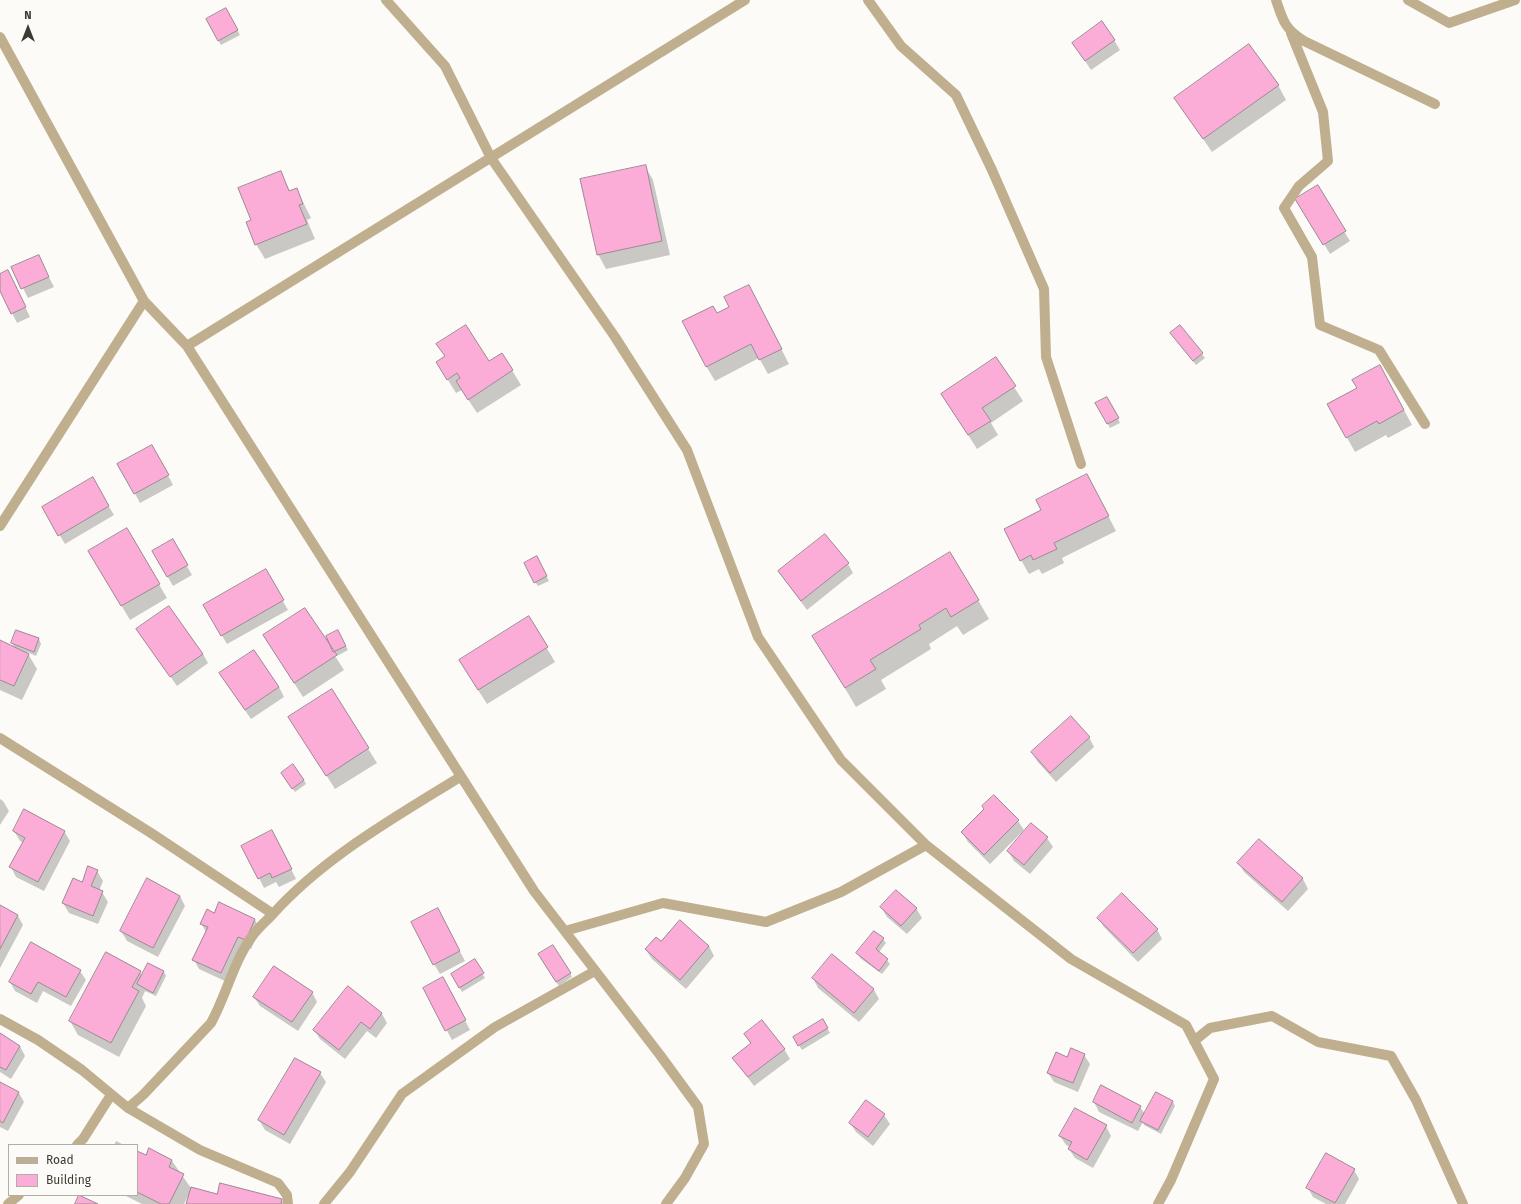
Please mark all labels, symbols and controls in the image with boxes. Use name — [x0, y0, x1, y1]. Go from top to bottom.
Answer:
north arrow — [8, 8, 48, 48]
text: N — [24, 9, 32, 22]
legend — [8, 1144, 138, 1196]
text: Road — [46, 1153, 74, 1167]
text: Building — [46, 1173, 91, 1187]

